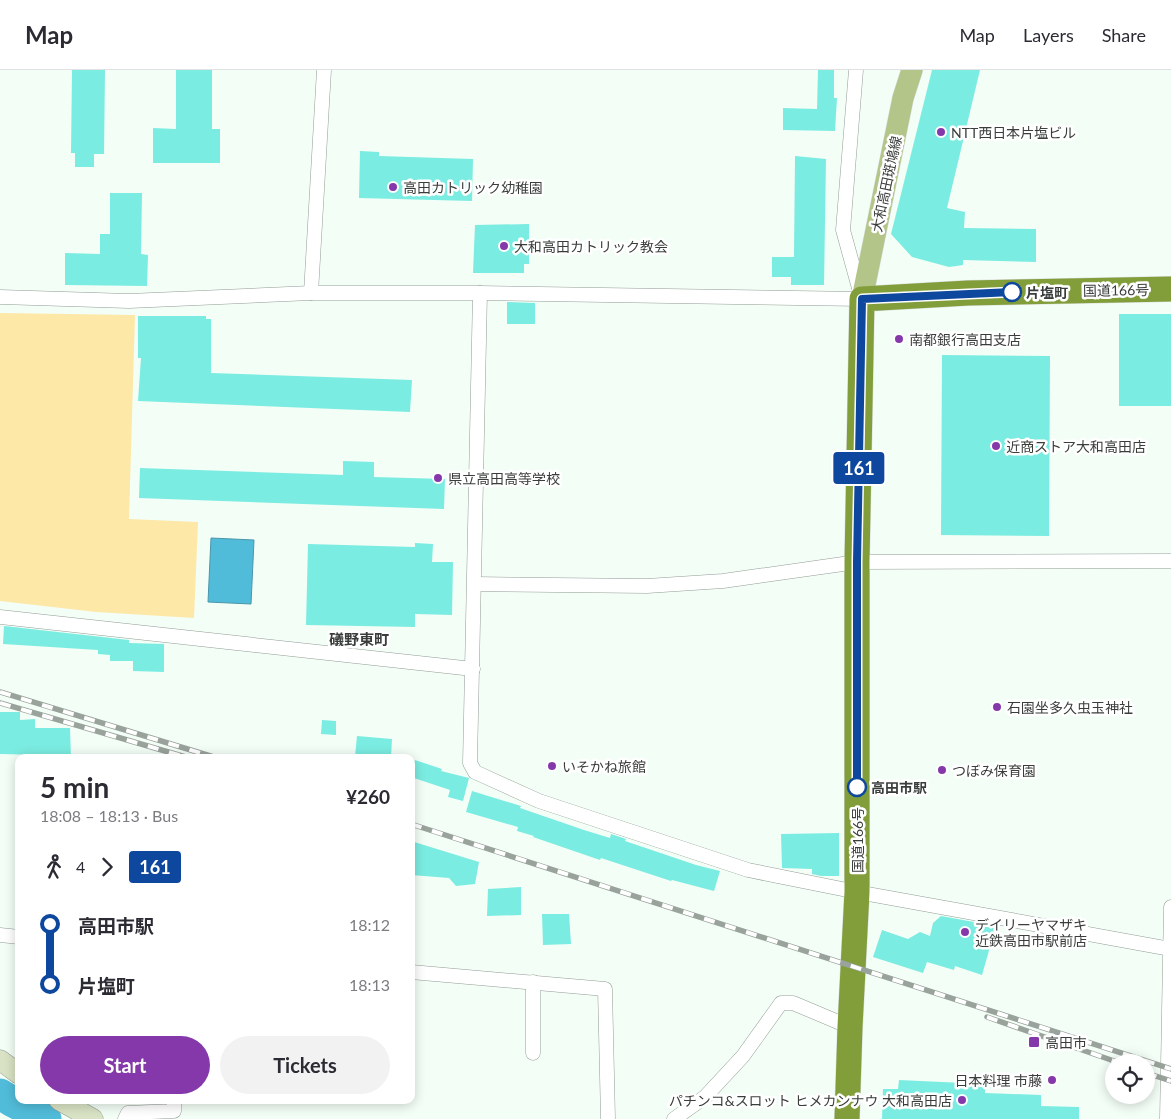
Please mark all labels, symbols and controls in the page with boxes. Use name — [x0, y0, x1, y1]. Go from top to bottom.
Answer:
text: Map — [25, 20, 73, 49]
text: Map — [959, 24, 995, 46]
text: Layers — [1023, 24, 1074, 46]
text: Share — [1102, 24, 1146, 46]
place label: NTT西日本片塩ビル — [951, 124, 1076, 141]
marker: NTT西日本片塩ビル — [935, 126, 947, 138]
street label: 大和高田斑鳩線 — [867, 134, 905, 234]
place label: 高田カトリック幼稚園 — [403, 179, 543, 196]
marker: 高田カトリック幼稚園 — [387, 181, 399, 193]
place label: 大和高田カトリック教会 — [514, 238, 668, 255]
marker: 大和高田カトリック教会 — [498, 240, 510, 252]
street label: 国道166号 — [1083, 281, 1149, 299]
marker: 片塩町 — [1002, 282, 1022, 302]
place label: 片塩町 — [1026, 284, 1068, 301]
place label: 南都銀行高田支店 — [909, 331, 1021, 348]
marker: 南都銀行高田支店 — [893, 333, 905, 345]
place label: 近商ストア大和高田店 — [1006, 438, 1146, 455]
marker: 近商ストア大和高田店 — [990, 440, 1002, 452]
line badge: 161 — [830, 452, 888, 484]
text: 161 — [843, 457, 875, 479]
place label: 県立高田高等学校 — [448, 470, 560, 487]
marker: 県立高田高等学校 — [432, 472, 444, 484]
district label: 礒野東町 — [329, 630, 389, 648]
place label: 石園坐多久虫玉神社 — [1007, 699, 1133, 716]
marker: 石園坐多久虫玉神社 — [991, 701, 1003, 713]
place label: いそかね旅館 — [562, 758, 646, 775]
marker: いそかね旅館 — [546, 760, 558, 772]
place label: つぼみ保育園 — [952, 762, 1036, 779]
marker: つぼみ保育園 — [936, 764, 948, 776]
text: 5 min — [40, 770, 109, 804]
marker: 高田市駅 — [847, 777, 867, 797]
place label: 高田市駅 — [871, 779, 927, 796]
text: ¥260 — [346, 785, 390, 808]
text: 18:08 – 18:13 · Bus — [40, 806, 178, 825]
street label: 国道166号 — [849, 807, 866, 873]
icon: walk — [40, 853, 68, 881]
icon: forward — [93, 853, 121, 881]
text: 161 — [139, 856, 171, 878]
text: 4 — [76, 857, 85, 876]
text: 高田市駅 — [78, 914, 154, 937]
text: 18:12 — [349, 915, 390, 934]
place label: デイリーヤマザキ 近鉄高田市駅前店 — [975, 916, 1087, 949]
marker: デイリーヤマザキ 近鉄高田市駅前店 — [959, 926, 971, 938]
text: 片塩町 — [78, 974, 135, 997]
text: 18:13 — [349, 975, 390, 994]
place label: 高田市 — [1045, 1034, 1087, 1051]
marker: 高田市 — [1027, 1035, 1041, 1049]
button: Start — [40, 1036, 210, 1094]
button: Tickets — [220, 1036, 390, 1094]
map controls — [1105, 1054, 1155, 1104]
button: locate — [1105, 1054, 1155, 1104]
place label: 日本料理 市藤 — [954, 1072, 1042, 1089]
marker: 日本料理 市藤 — [1046, 1074, 1058, 1086]
place label: パチンコ&スロット ヒメカンナウ 大和高田店 — [669, 1092, 952, 1109]
marker: パチンコ&スロット ヒメカンナウ 大和高田店 — [956, 1094, 968, 1106]

